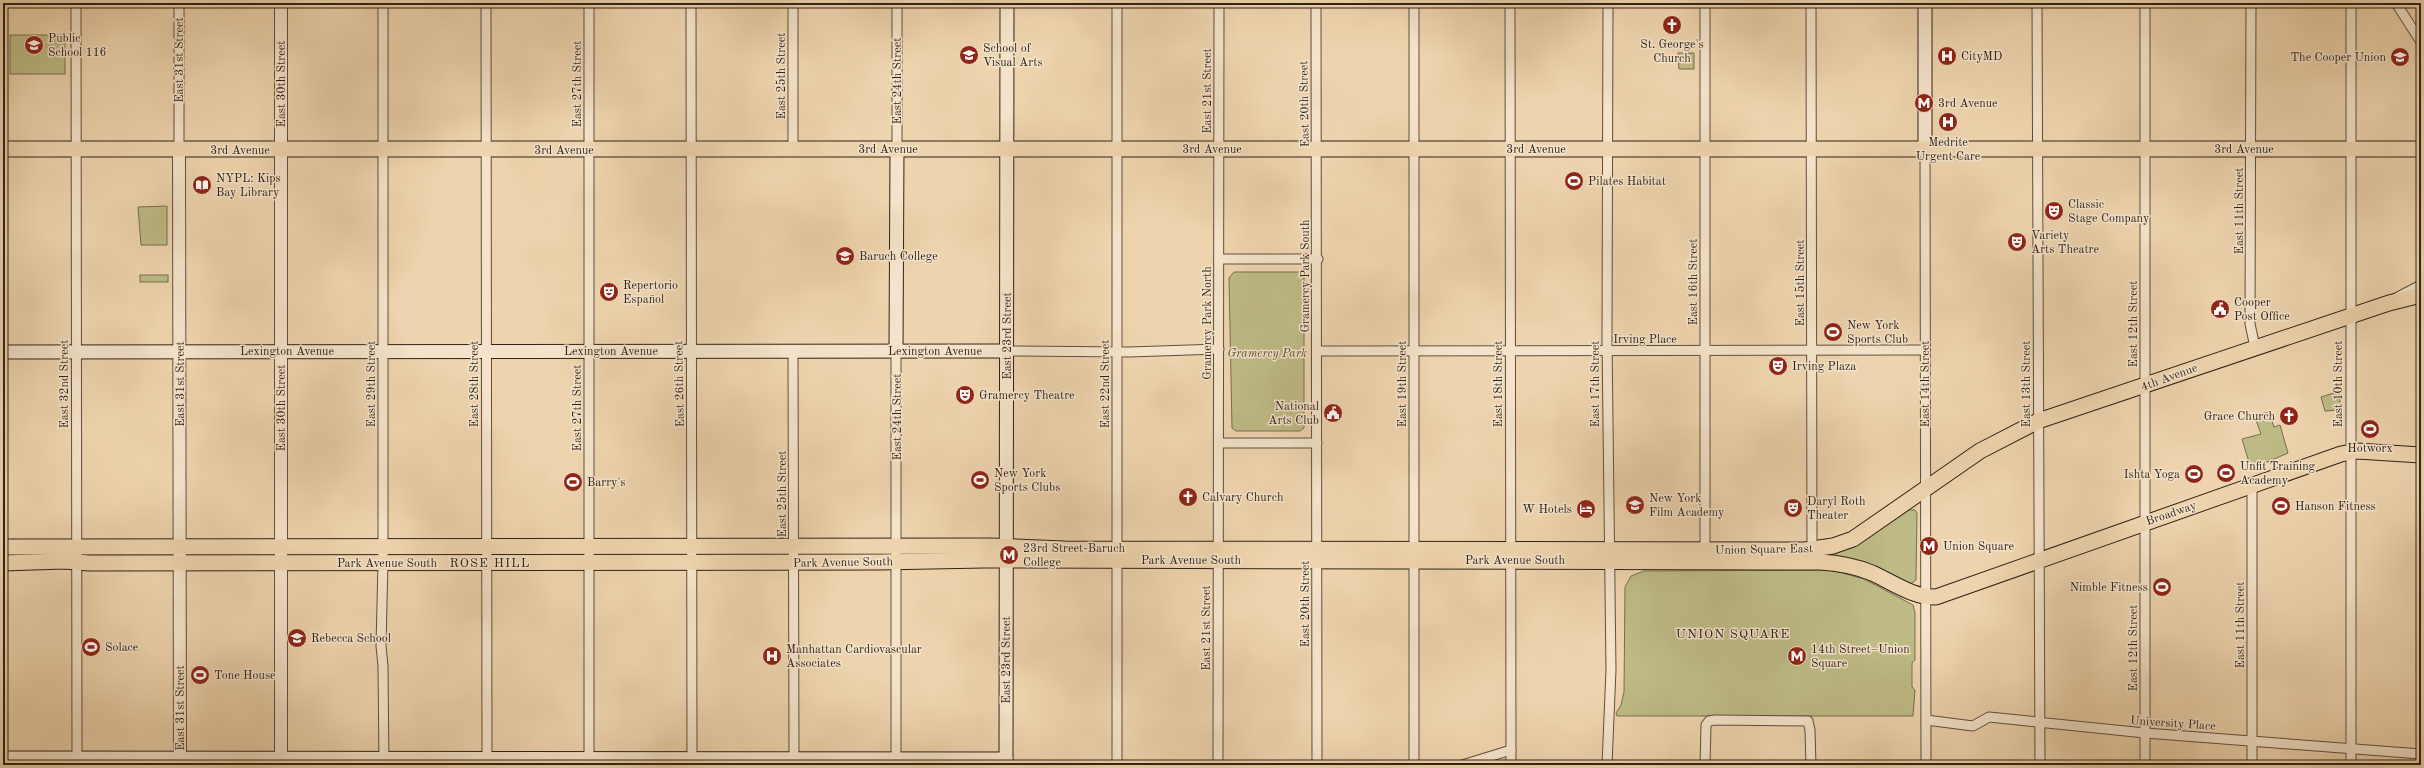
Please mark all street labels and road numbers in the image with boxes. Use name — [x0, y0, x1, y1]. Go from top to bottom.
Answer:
street label: East 31st Street — [174, 17, 186, 103]
street label: East 25th Street — [775, 33, 788, 119]
street label: East 24th Street — [892, 38, 904, 124]
street label: East 30th Street — [276, 41, 288, 127]
street label: East 27th Street — [572, 41, 584, 127]
street label: East 21st Street — [1202, 48, 1214, 134]
street label: East 20th Street — [1298, 60, 1312, 147]
street label: 3rd Avenue — [858, 144, 918, 156]
street label: 3rd Avenue — [1182, 144, 1242, 156]
street label: 3rd Avenue — [1506, 144, 1566, 156]
street label: 3rd Avenue — [2214, 144, 2274, 156]
street label: 3rd Avenue — [210, 145, 270, 157]
street label: 3rd Avenue — [534, 145, 594, 157]
street label: East 11th Street — [2234, 168, 2246, 254]
street label: Gramercy Park South — [1300, 219, 1312, 333]
street label: East 16th Street — [1688, 239, 1700, 325]
street label: East 15th Street — [1794, 240, 1807, 326]
street label: Gramercy Park North — [1202, 266, 1214, 380]
street label: East 12th Street — [2128, 281, 2140, 367]
street label: East 23rd Street — [1002, 292, 1014, 380]
street label: Irving Place — [1613, 334, 1677, 346]
street label: East 32nd Street — [59, 340, 71, 428]
street label: East 26th Street — [673, 340, 687, 427]
street label: East 22nd Street — [1100, 340, 1112, 428]
street label: East 31st Street — [175, 341, 187, 427]
street label: East 29th Street — [366, 341, 378, 427]
street label: East 28th Street — [469, 341, 481, 427]
street label: East 19th Street — [1397, 341, 1409, 427]
street label: East 18th Street — [1493, 341, 1505, 427]
street label: East 17th Street — [1590, 341, 1602, 427]
street label: East 14th Street — [1920, 341, 1932, 427]
street label: East 13th Street — [2021, 341, 2033, 427]
street label: East 10th Street — [2333, 341, 2345, 427]
street label: Lexington Avenue — [240, 346, 335, 358]
street label: Lexington Avenue — [564, 346, 659, 358]
street label: Lexington Avenue — [888, 346, 983, 358]
street label: 4th Avenue — [2139, 362, 2200, 394]
street label: East 30th Street — [276, 365, 288, 451]
street label: East 27th Street — [572, 365, 584, 451]
street label: East 24th Street — [892, 374, 904, 460]
street label: East 25th Street — [776, 451, 789, 537]
street label: Broadway — [2145, 500, 2199, 528]
street label: Union Square East — [1715, 543, 1813, 557]
street label: Park Avenue South — [1141, 555, 1242, 567]
street label: Park Avenue South — [1465, 555, 1566, 567]
street label: Park Avenue South — [793, 556, 894, 570]
street label: Park Avenue South — [337, 558, 438, 570]
street label: East 20th Street — [1300, 561, 1312, 647]
street label: East 11th Street — [2235, 582, 2247, 668]
street label: East 21st Street — [1201, 585, 1213, 671]
street label: East 12th Street — [2128, 605, 2140, 691]
street label: East 23rd Street — [1001, 616, 1013, 704]
street label: East 31st Street — [175, 665, 187, 751]
street label: University Place — [2130, 715, 2217, 733]

